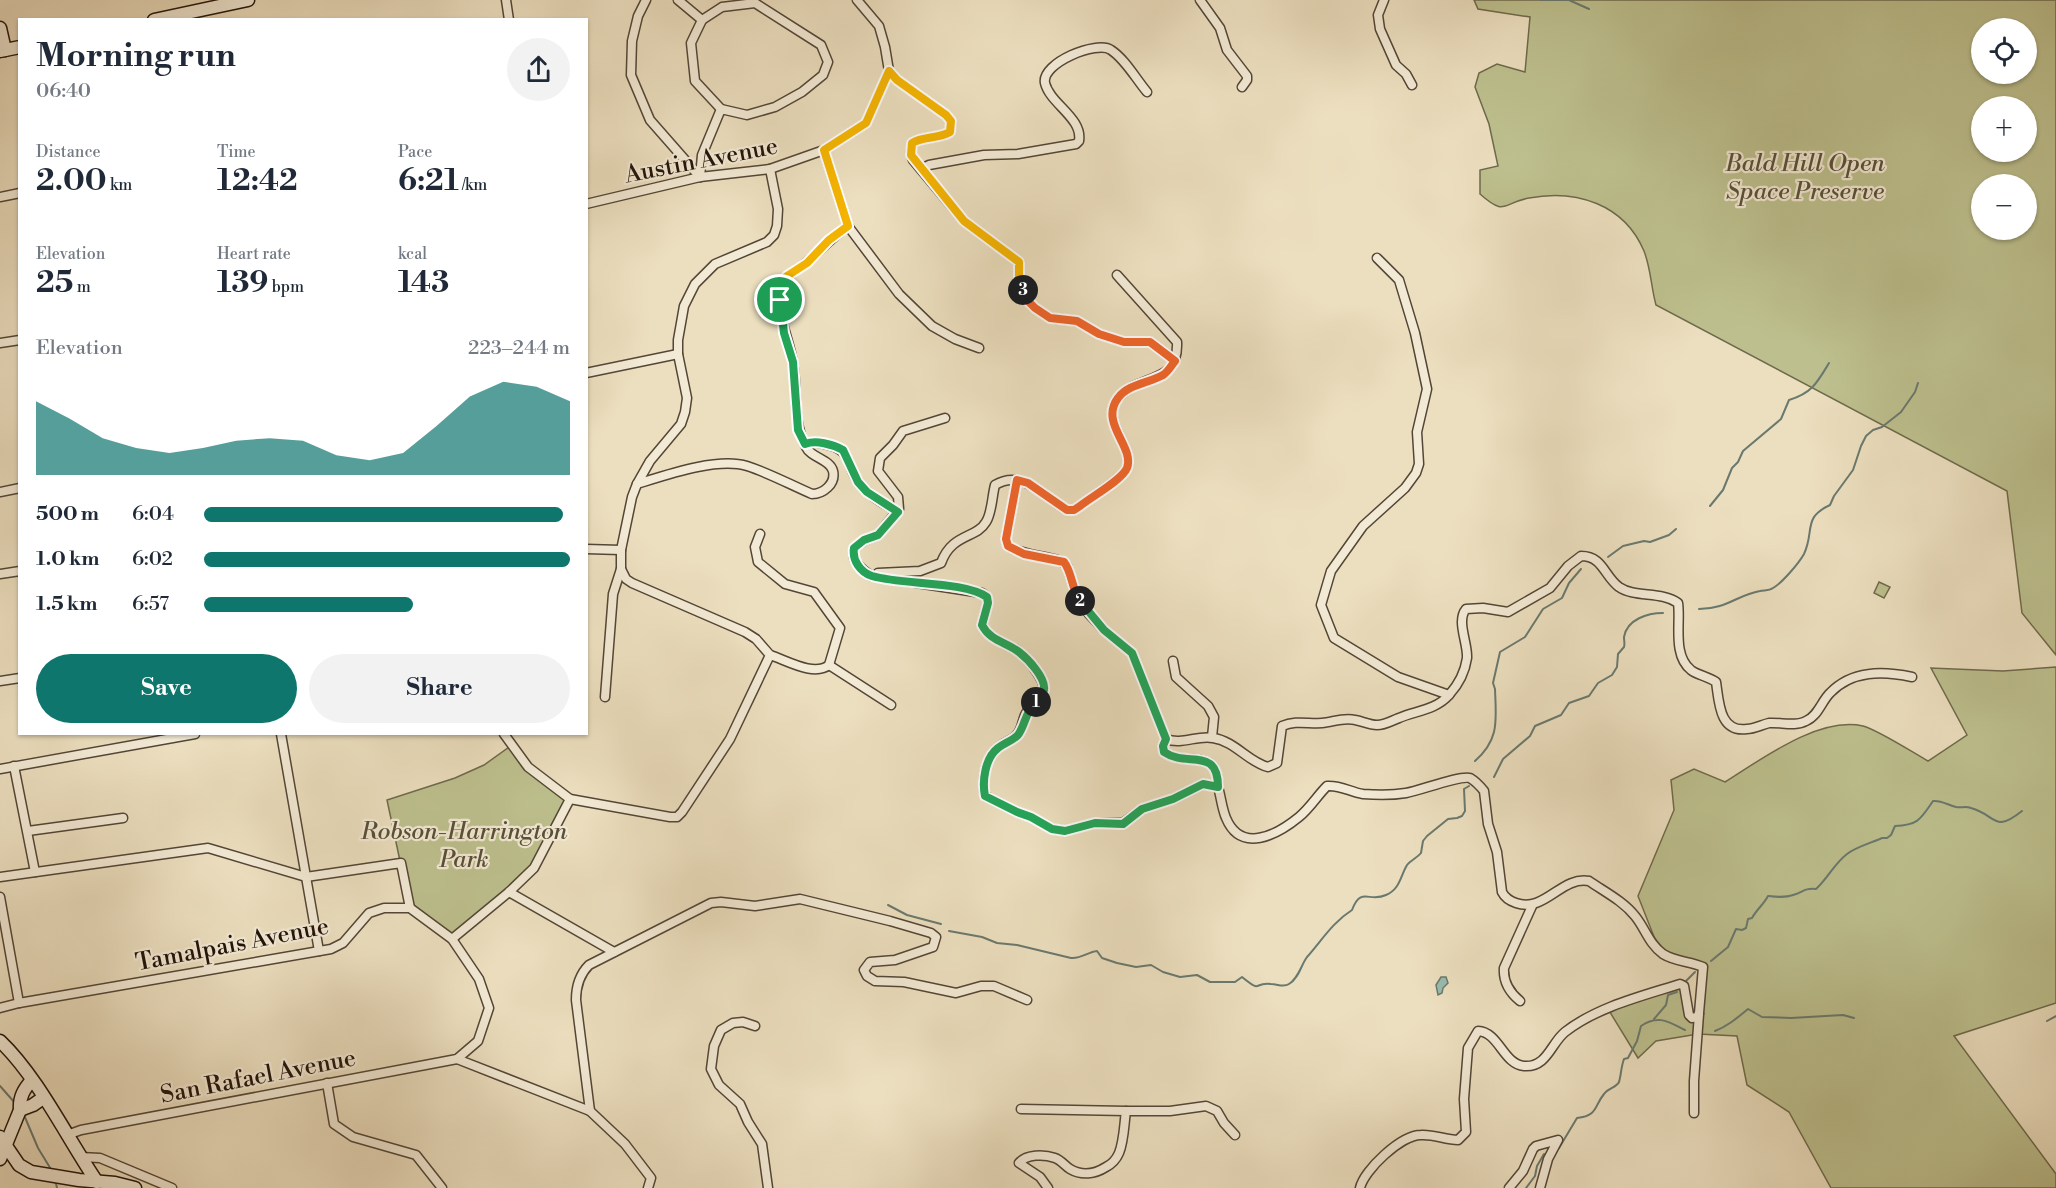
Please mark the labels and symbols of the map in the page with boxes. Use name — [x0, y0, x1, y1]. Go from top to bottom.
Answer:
street label: Austin Avenue — [621, 131, 780, 191]
park label: Bald Hill Open Space Preserve — [1724, 149, 1885, 207]
pin — [754, 274, 805, 325]
pin: 3 — [1008, 275, 1038, 305]
pin: 2 — [1065, 586, 1095, 616]
pin: 1 — [1021, 687, 1051, 717]
park label: Robson-Harrington Park — [360, 817, 568, 875]
street label: Tamalpais Avenue — [133, 912, 331, 978]
street label: San Rafael Avenue — [158, 1043, 359, 1111]

